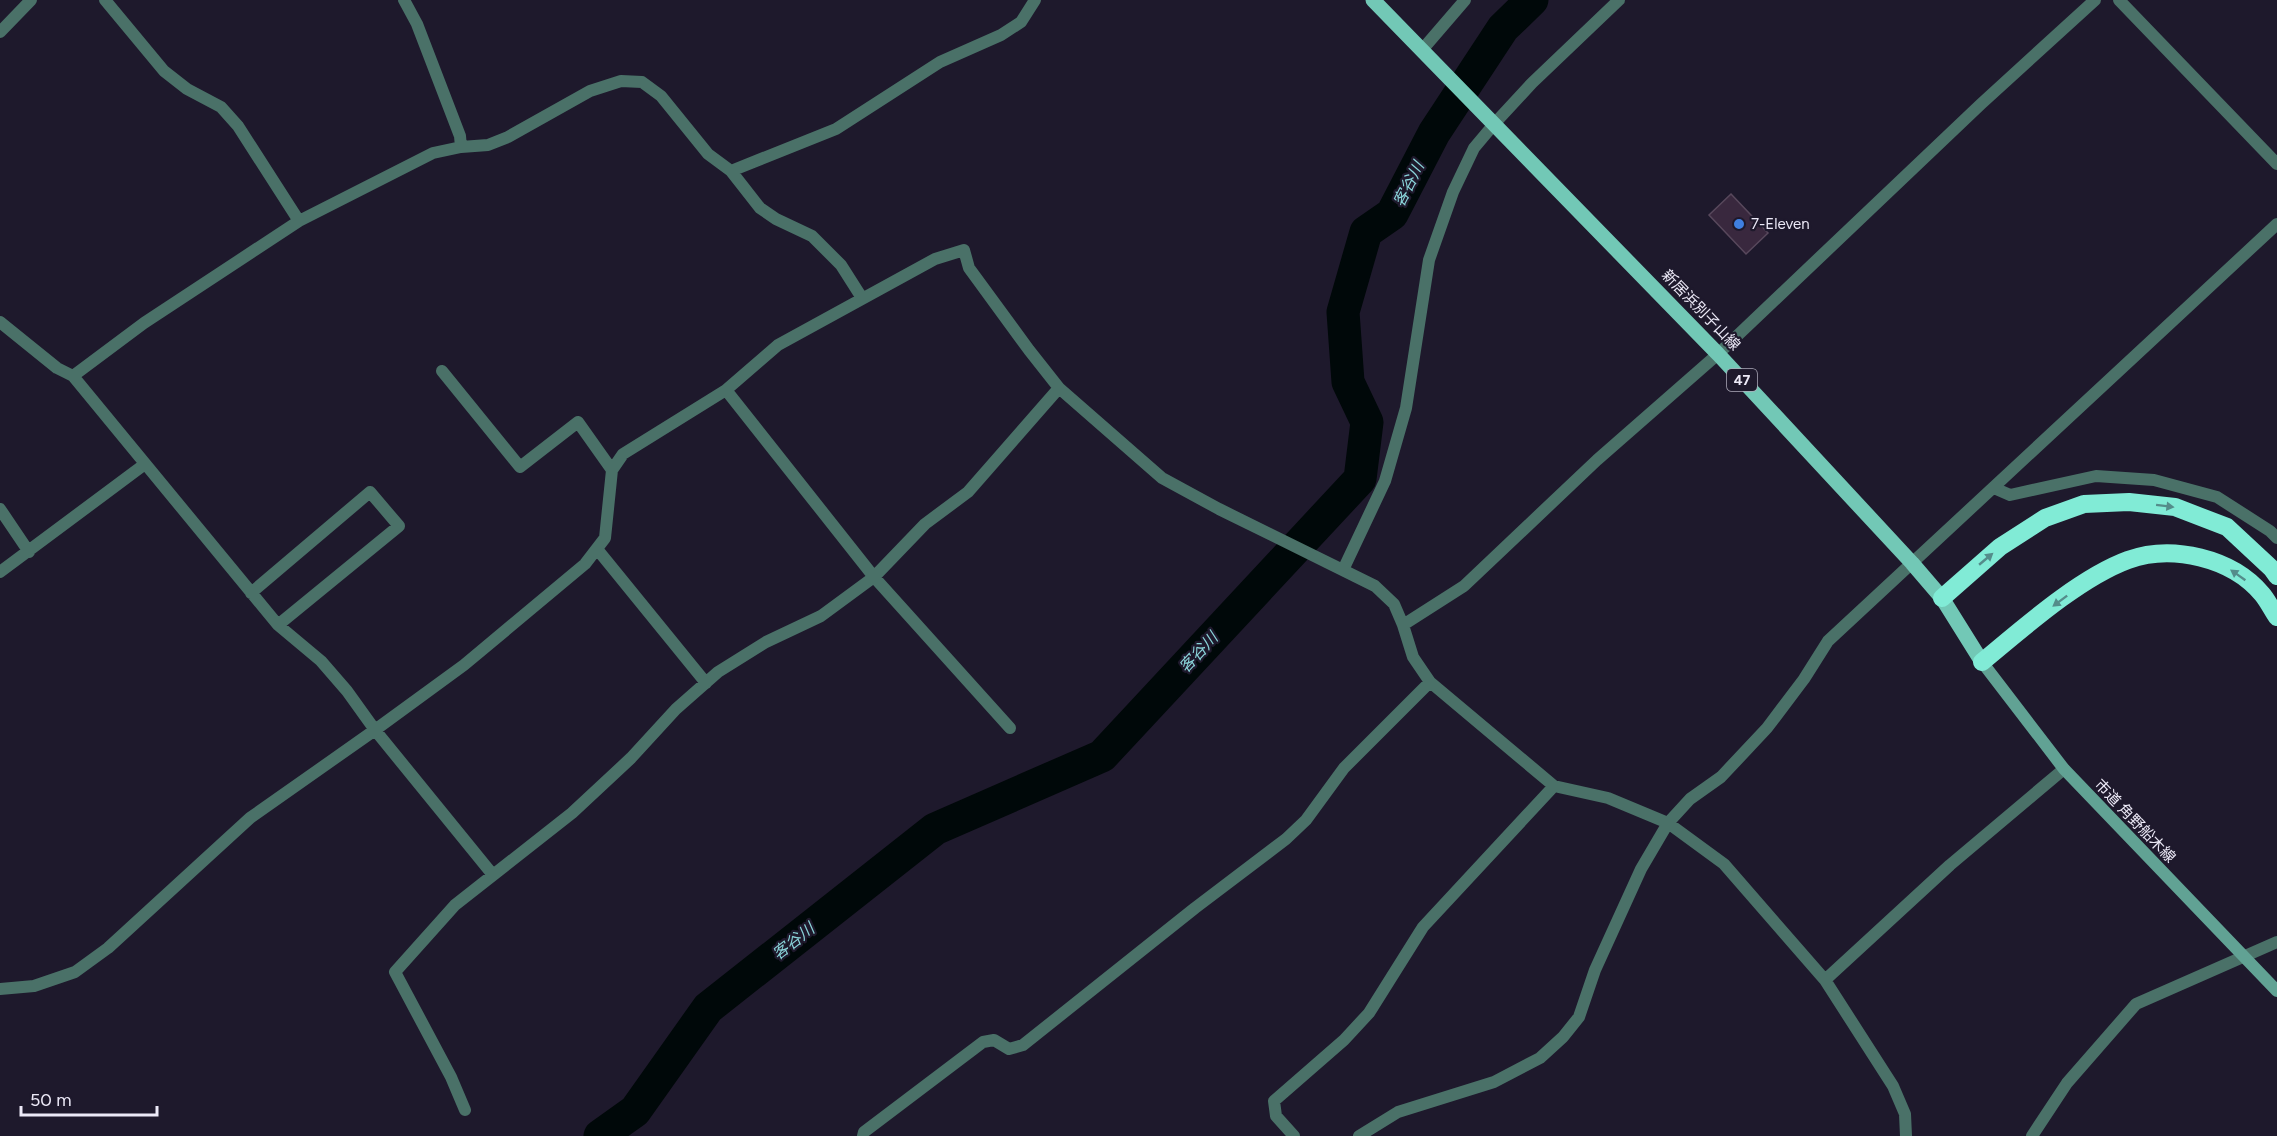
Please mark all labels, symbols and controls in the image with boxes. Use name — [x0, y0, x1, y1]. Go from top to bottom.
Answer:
water label: 客谷川 — [1389, 157, 1429, 210]
place label: 7-Eleven — [1751, 215, 1810, 233]
marker: 7-Eleven — [1732, 217, 1746, 231]
street label: 新居浜別子山線 — [1658, 266, 1744, 354]
road number: 47 — [1727, 369, 1757, 391]
one-way arrow — [2156, 501, 2175, 511]
one-way arrow — [1978, 553, 1993, 566]
one-way arrow — [2230, 569, 2246, 581]
one-way arrow — [2052, 595, 2067, 607]
water label: 客谷川 — [1175, 627, 1223, 676]
street label: 市道 角野船木線 — [2091, 776, 2179, 866]
water label: 客谷川 — [769, 918, 820, 964]
scale bar — [21, 1079, 158, 1117]
text: 50 m — [30, 1089, 72, 1111]

